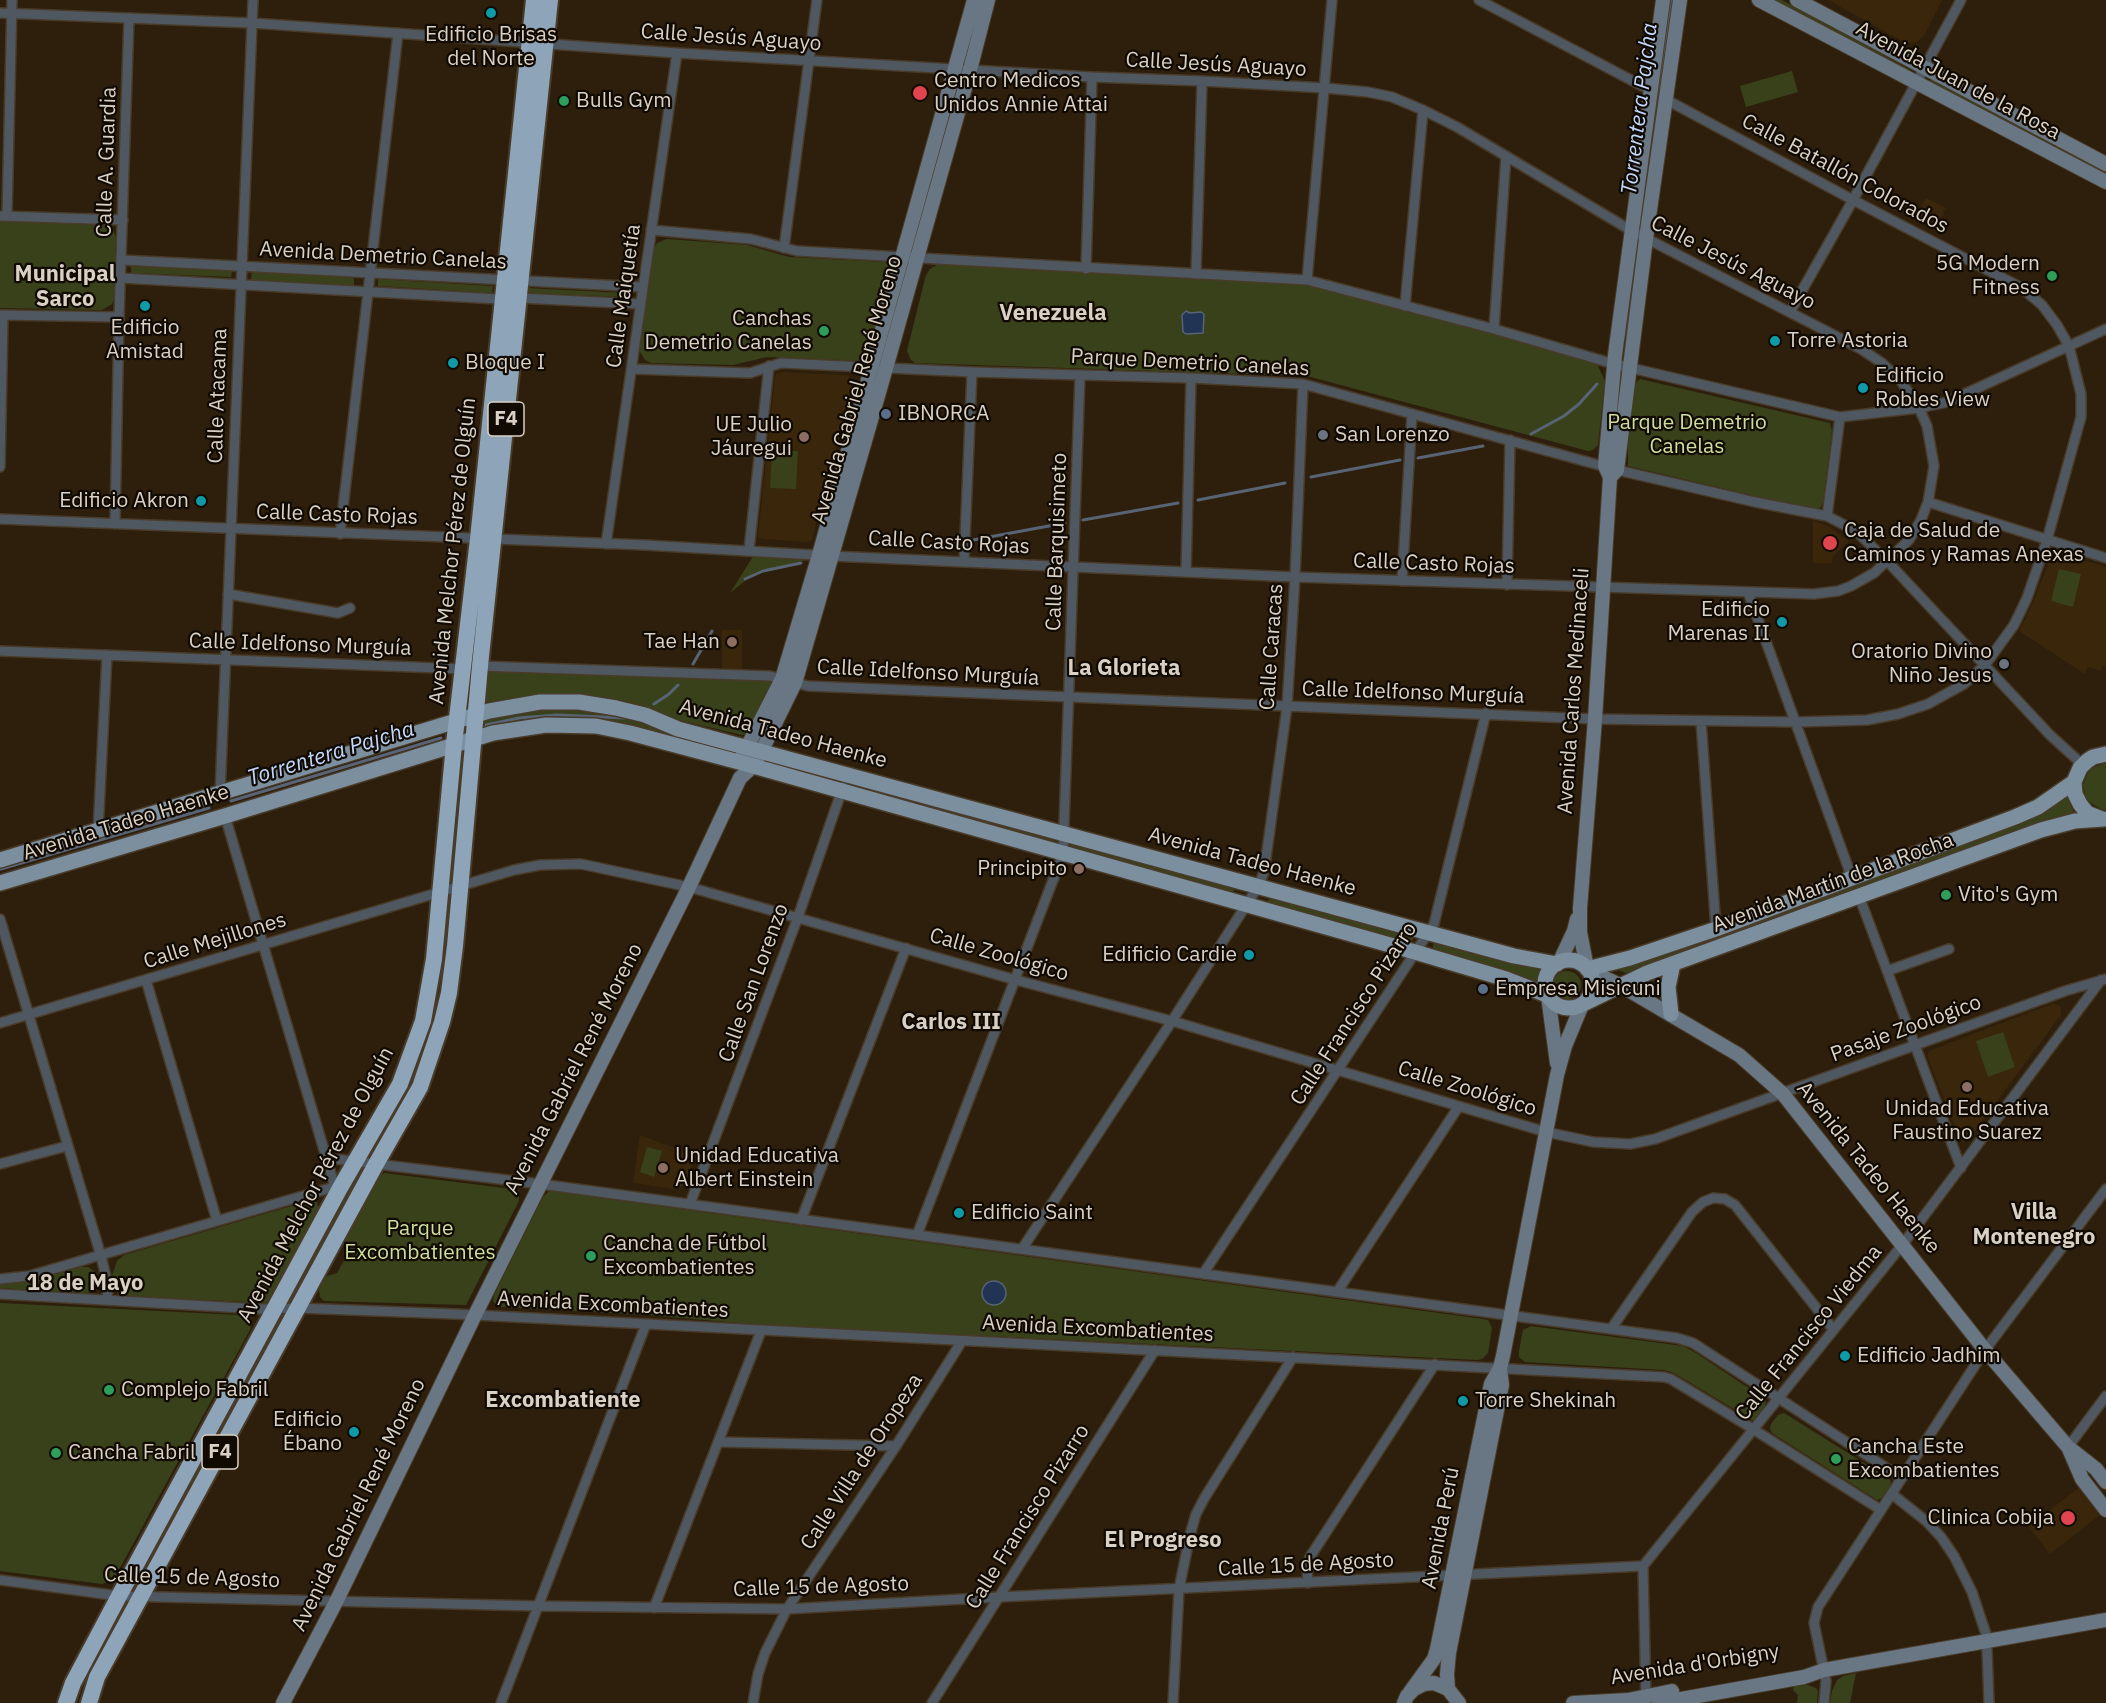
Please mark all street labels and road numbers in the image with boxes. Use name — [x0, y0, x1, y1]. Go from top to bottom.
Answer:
street label: Avenida Juan de la Rosa — [1851, 16, 2065, 146]
street label: Calle Jesús Aguayo — [640, 19, 822, 57]
street label: Calle Jesús Aguayo — [1125, 48, 1307, 82]
street label: Calle A. Guardia — [92, 86, 122, 238]
street label: Calle Batallón Colorados — [1737, 109, 1953, 239]
street label: Calle Jesús Aguayo — [1647, 211, 1819, 315]
street label: Calle Maiquetía — [601, 222, 647, 370]
street label: Avenida Demetrio Canelas — [259, 237, 507, 275]
street label: Avenida Gabriel René Moreno — [807, 253, 907, 527]
street label: Calle Atacama — [203, 328, 233, 464]
street label: Parque Demetrio Canelas — [1070, 344, 1310, 382]
street label: Avenida Melchor Pérez de Olguín — [424, 396, 482, 706]
road number: F4 — [488, 402, 524, 436]
street label: Calle Barquisimeto — [1041, 452, 1073, 632]
street label: Calle Casto Rojas — [256, 500, 418, 530]
street label: Calle Casto Rojas — [867, 526, 1031, 560]
street label: Calle Casto Rojas — [1353, 549, 1515, 579]
street label: Avenida Carlos Medinaceli — [1553, 567, 1595, 815]
street label: Calle Caracas — [1255, 583, 1289, 711]
street label: Calle Idelfonso Murguía — [188, 629, 412, 661]
street label: Calle Idelfonso Murguía — [816, 655, 1040, 691]
street label: Calle Idelfonso Murguía — [1301, 677, 1525, 709]
street label: Avenida Tadeo Haenke — [676, 694, 890, 774]
street label: Avenida Tadeo Haenke — [20, 780, 232, 866]
street label: Avenida Tadeo Haenke — [1145, 822, 1359, 902]
street label: Avenida Martín de la Rocha — [1709, 828, 1957, 938]
street label: Calle San Lorenzo — [714, 900, 794, 1066]
street label: Calle Mejillones — [141, 907, 289, 975]
street label: Calle Francisco Pizarro — [1285, 918, 1423, 1110]
street label: Calle Zoológico — [926, 923, 1072, 987]
street label: Avenida Gabriel René Moreno — [500, 939, 648, 1199]
street label: Pasaje Zoológico — [1827, 990, 1985, 1068]
street label: Avenida Melchor Pérez de Olguín — [232, 1043, 400, 1327]
street label: Calle Zoológico — [1395, 1056, 1539, 1122]
street label: Avenida Tadeo Haenke — [1791, 1077, 1945, 1259]
street label: Calle Francisco Viedma — [1730, 1240, 1888, 1426]
street label: Avenida Excombatientes — [497, 1286, 729, 1324]
street label: Avenida Excombatientes — [982, 1310, 1214, 1348]
street label: Calle Villa de Oropeza — [796, 1369, 928, 1555]
street label: Avenida Gabriel René Moreno — [287, 1374, 431, 1636]
street label: Calle Francisco Pizarro — [961, 1420, 1095, 1614]
road number: F4 — [202, 1435, 238, 1469]
street label: Avenida Perú — [1417, 1465, 1465, 1591]
street label: Calle 15 de Agosto — [1217, 1548, 1395, 1582]
street label: Calle 15 de Agosto — [104, 1562, 280, 1594]
street label: Calle 15 de Agosto — [733, 1571, 909, 1603]
street label: Avenida d'Orbigny — [1609, 1639, 1781, 1691]

